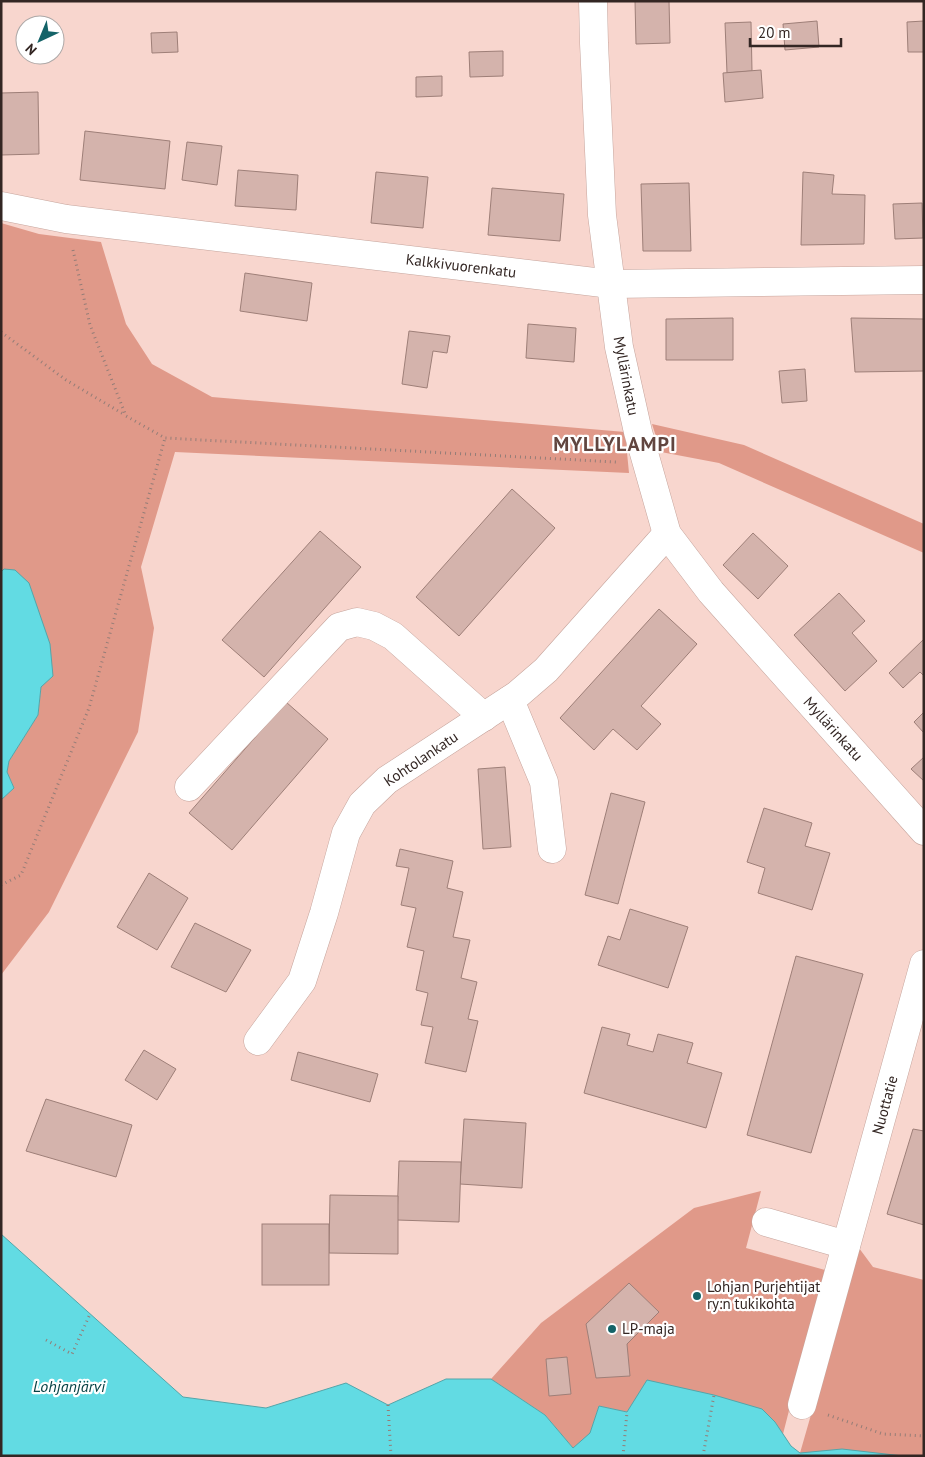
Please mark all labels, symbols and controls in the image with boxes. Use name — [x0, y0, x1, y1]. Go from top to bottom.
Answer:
north arrow — [15, 15, 65, 65]
scale bar — [750, 15, 841, 47]
text: 20 m — [758, 23, 791, 42]
text: N — [21, 40, 41, 59]
street label: Kalkkivuorenkatu — [405, 249, 517, 282]
street label: Myllärinkatu — [610, 335, 643, 417]
district label: MYLLYLAMPI — [553, 431, 677, 457]
street label: Myllärinkatu — [799, 693, 867, 765]
street label: Kohtolankatu — [380, 727, 461, 790]
street label: Nuottatie — [868, 1073, 902, 1137]
place label: Lohjan Purjehtijat ry:n tukikohta — [707, 1277, 820, 1313]
marker: Lohjan Purjehtijat ry:n tukikohta — [691, 1290, 703, 1302]
place label: LP-maja — [622, 1319, 675, 1338]
marker: LP-maja — [606, 1323, 618, 1335]
water label: Lohjanjärvi — [33, 1376, 106, 1396]

